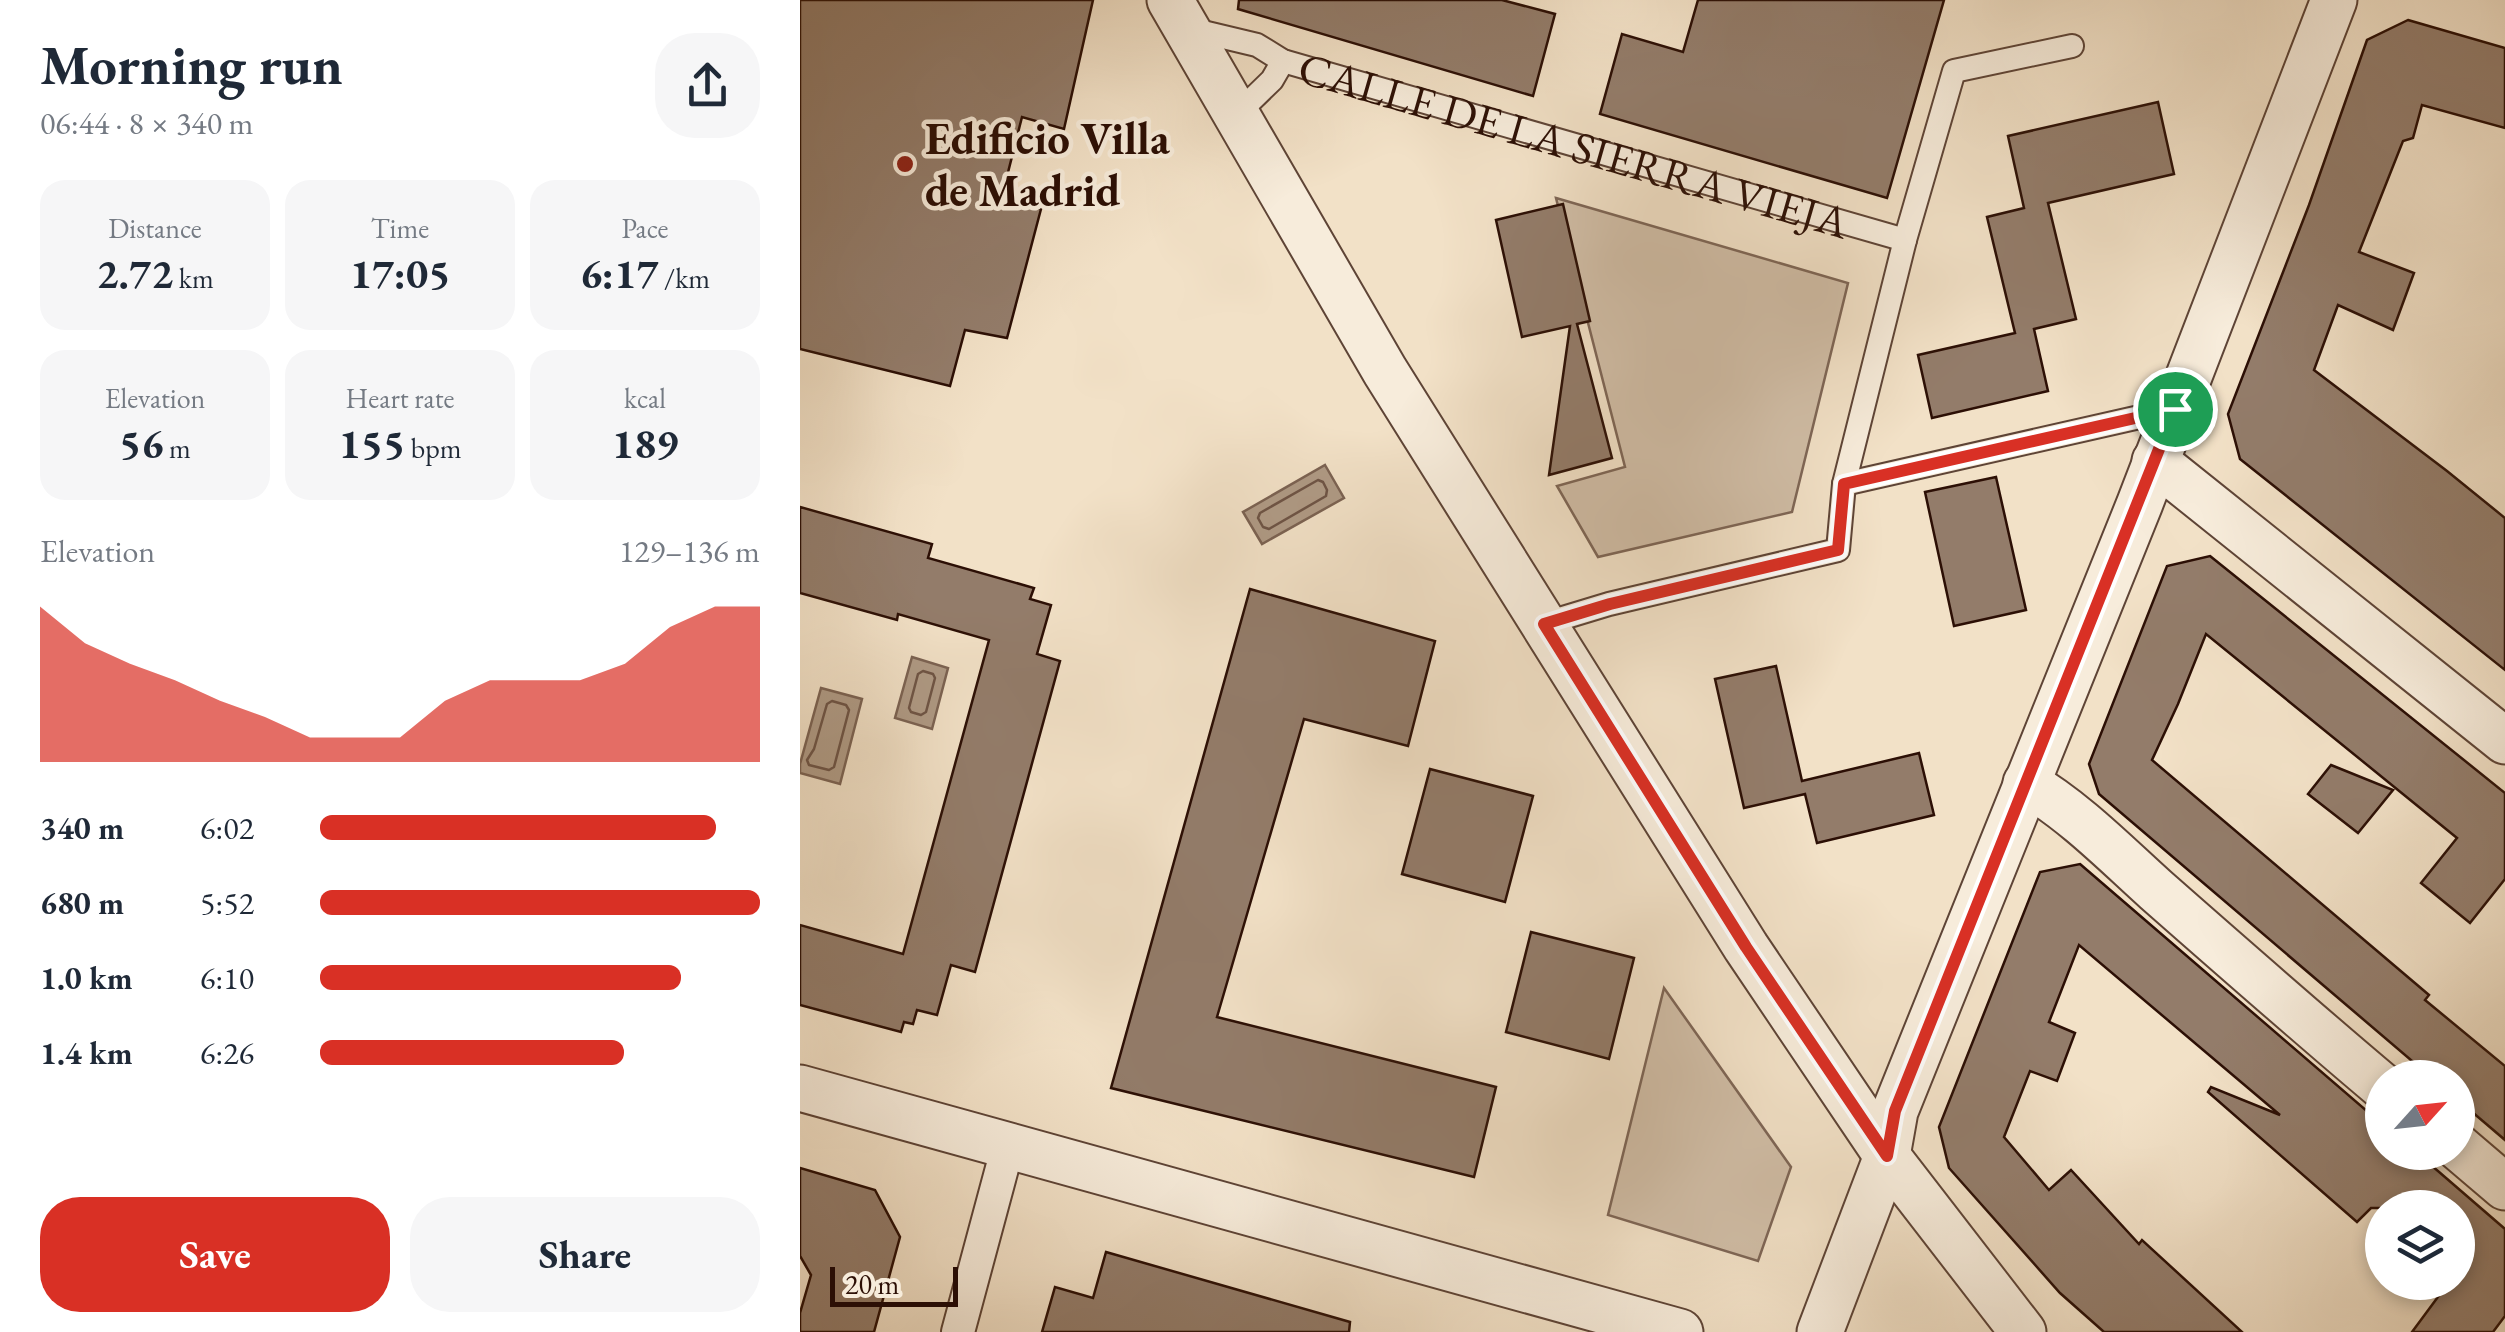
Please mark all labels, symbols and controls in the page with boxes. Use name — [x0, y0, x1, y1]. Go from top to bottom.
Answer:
text: Morning run — [40, 29, 343, 100]
button: share — [655, 33, 760, 138]
street label: CALLE DE LA SIERRA VIEJA — [1292, 38, 1857, 252]
text: 06:44 · 8 × 340 m — [40, 102, 253, 144]
place label: Edificio Villa de Madrid — [925, 109, 1170, 219]
marker: Edificio Villa de Madrid — [894, 153, 916, 175]
text: Distance — [108, 210, 202, 246]
text: Time — [371, 210, 429, 246]
text: Pace — [622, 210, 668, 246]
text: 2.72 — [96, 246, 173, 301]
text: 17:05 — [350, 246, 450, 301]
text: 6:17 — [580, 246, 658, 301]
text: km — [173, 260, 214, 296]
text: /km — [658, 260, 710, 296]
pin — [2133, 367, 2218, 452]
text: Elevation — [105, 380, 205, 416]
text: Heart rate — [346, 380, 454, 416]
text: kcal — [624, 380, 666, 416]
icon: arrive — [2148, 382, 2203, 437]
text: 56 — [119, 416, 164, 471]
text: 155 — [339, 416, 405, 471]
text: 189 — [612, 416, 678, 471]
text: m — [164, 430, 191, 466]
text: bpm — [405, 430, 462, 466]
text: Elevation — [40, 530, 155, 572]
text: 129–136 m — [619, 530, 760, 572]
text: 340 m — [40, 807, 124, 849]
text: 6:02 — [200, 807, 254, 849]
text: 680 m — [40, 882, 124, 924]
text: 5:52 — [200, 882, 254, 924]
text: 1.0 km — [40, 957, 133, 999]
text: 6:10 — [200, 957, 254, 999]
text: 1.4 km — [40, 1032, 133, 1074]
text: 6:26 — [200, 1032, 254, 1074]
north arrow — [2365, 1060, 2475, 1170]
map controls — [2365, 1060, 2475, 1300]
button: layers — [2365, 1190, 2475, 1300]
button: Save — [40, 1197, 390, 1312]
button: Share — [410, 1197, 760, 1312]
scale bar — [830, 1262, 958, 1306]
text: 20 m — [845, 1266, 899, 1302]

